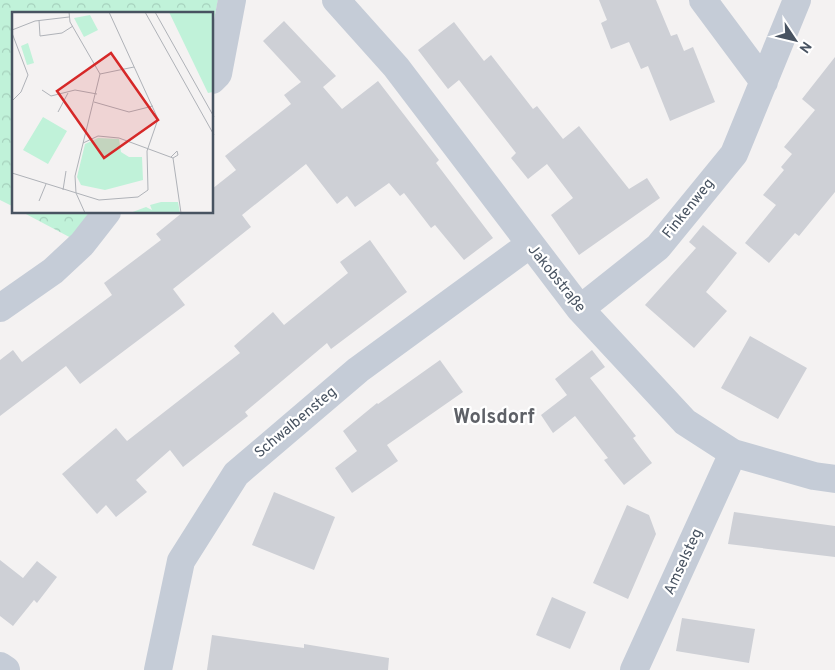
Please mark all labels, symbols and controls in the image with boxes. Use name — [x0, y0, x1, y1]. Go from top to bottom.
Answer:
inset map — [12, 12, 214, 214]
north arrow — [770, 15, 820, 65]
text: N — [795, 38, 814, 56]
street label: Finkenweg — [659, 175, 719, 243]
street label: Jakobstraße — [523, 241, 589, 317]
street label: Schwalbensteg — [251, 383, 341, 463]
district label: Wolsdorf — [453, 405, 535, 431]
street label: Amselsteg — [660, 526, 708, 598]

